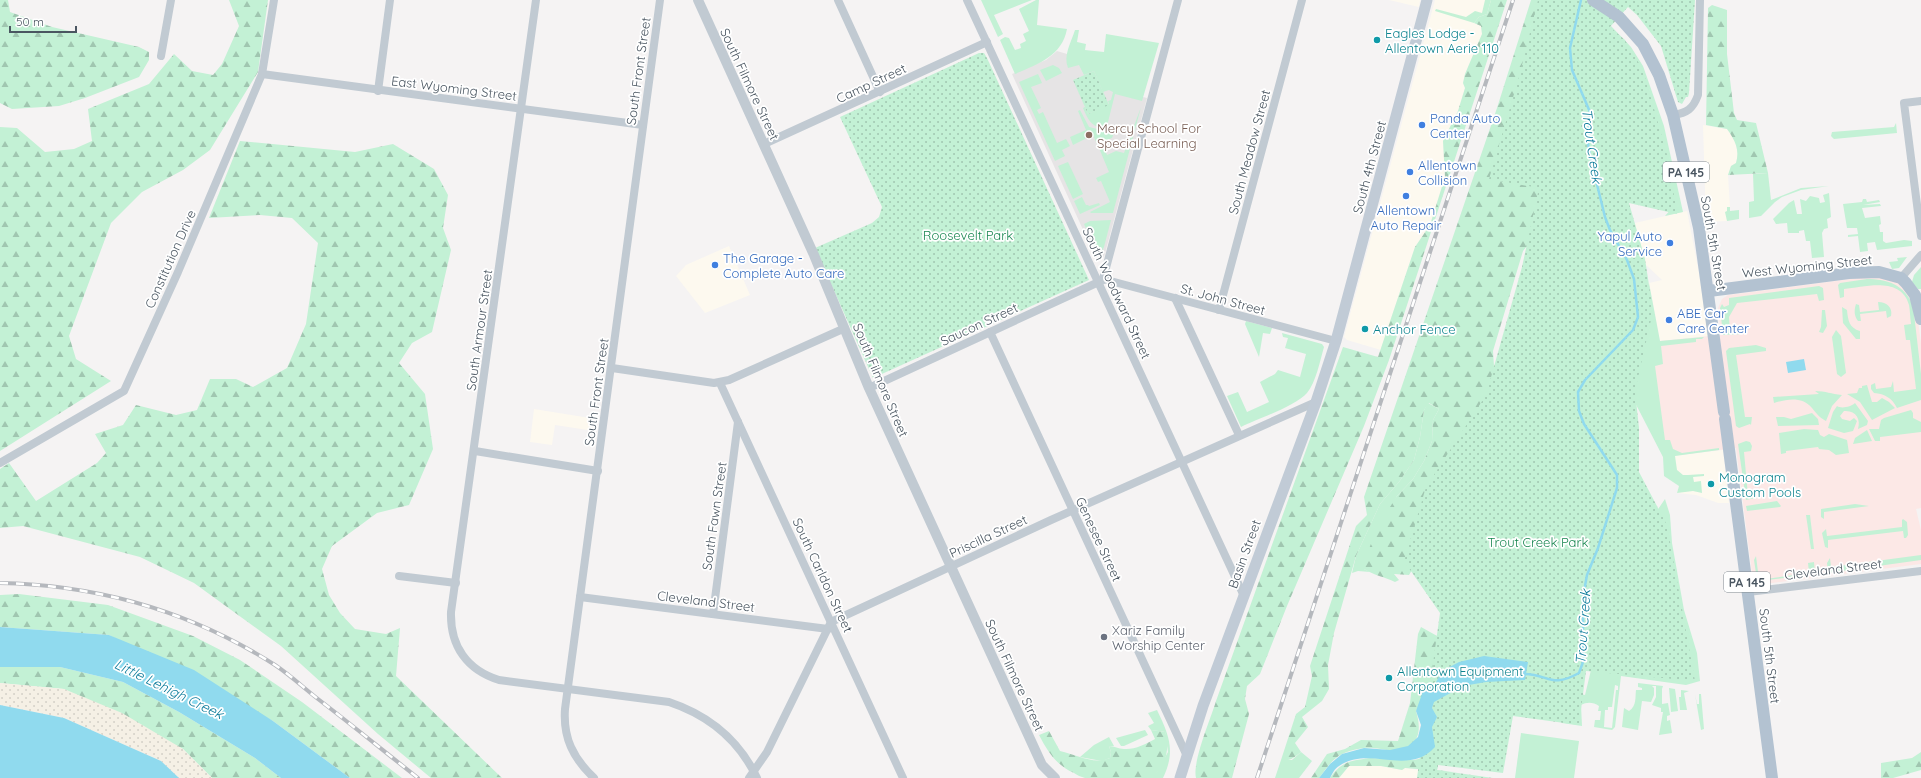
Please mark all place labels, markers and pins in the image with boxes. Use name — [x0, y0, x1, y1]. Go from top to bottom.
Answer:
place label: Eagles Lodge - Allentown Aerie 110 — [1385, 25, 1499, 56]
marker: Eagles Lodge - Allentown Aerie 110 — [1372, 35, 1382, 45]
place label: Panda Auto Center — [1430, 110, 1500, 141]
place label: Mercy School For Special Learning — [1097, 120, 1201, 151]
marker: Panda Auto Center — [1417, 120, 1427, 130]
marker: Mercy School For Special Learning — [1084, 130, 1094, 140]
place label: Allentown Collision — [1418, 157, 1477, 188]
marker: Allentown Collision — [1405, 167, 1415, 177]
marker: Allentown Auto Repair — [1401, 191, 1411, 201]
place label: Allentown Auto Repair — [1371, 202, 1441, 233]
place label: Yapul Auto Service — [1598, 228, 1662, 259]
marker: Yapul Auto Service — [1665, 238, 1675, 248]
place label: The Garage - Complete Auto Care — [723, 250, 844, 281]
marker: The Garage - Complete Auto Care — [710, 260, 720, 270]
place label: ABE Car Care Center — [1677, 305, 1749, 336]
marker: ABE Car Care Center — [1664, 315, 1674, 325]
place label: Anchor Fence — [1373, 321, 1456, 337]
marker: Anchor Fence — [1360, 324, 1370, 334]
place label: Monogram Custom Pools — [1719, 469, 1801, 500]
marker: Monogram Custom Pools — [1706, 479, 1716, 489]
place label: Xariz Family Worship Center — [1112, 622, 1205, 653]
marker: Xariz Family Worship Center — [1099, 632, 1109, 642]
place label: Allentown Equipment Corporation — [1397, 663, 1524, 694]
marker: Allentown Equipment Corporation — [1384, 673, 1394, 683]

